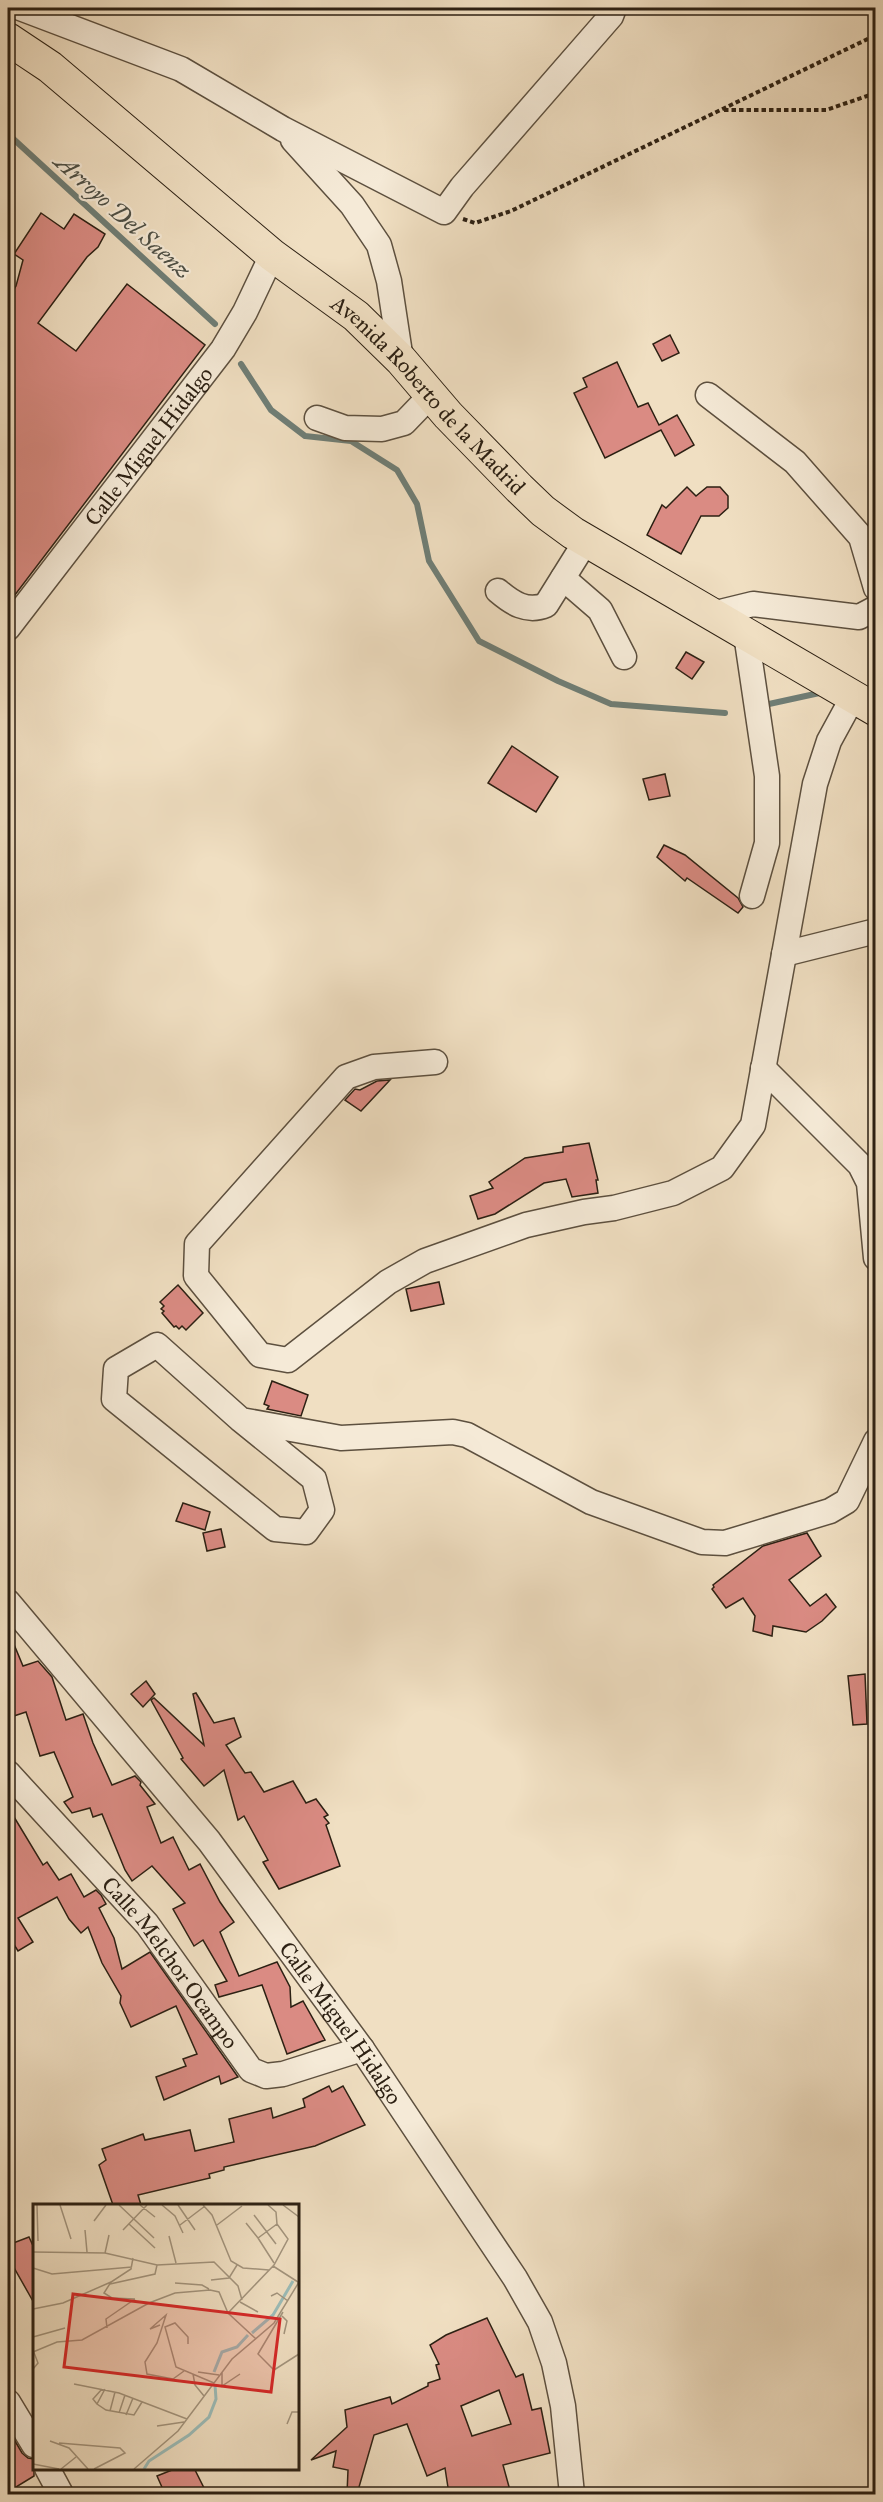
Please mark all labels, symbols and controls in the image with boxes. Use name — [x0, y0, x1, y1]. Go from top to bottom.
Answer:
water label: Arroyo Del Saenz — [46, 145, 198, 285]
street label: Avenida Roberto de la Madrid — [325, 289, 531, 500]
street label: Calle Miguel Hidalgo — [79, 361, 219, 531]
street label: Calle Melchor Ocampo — [96, 1871, 244, 2054]
street label: Calle Miguel Hidalgo — [273, 1936, 408, 2109]
inset map — [33, 2204, 298, 2469]

